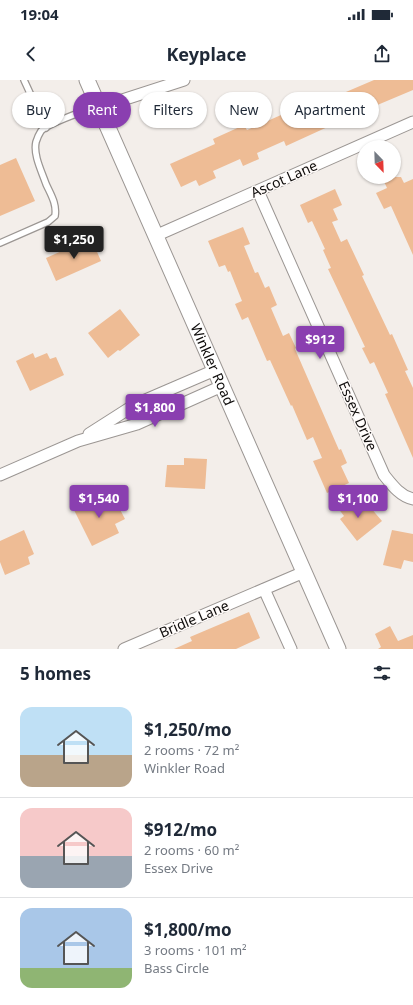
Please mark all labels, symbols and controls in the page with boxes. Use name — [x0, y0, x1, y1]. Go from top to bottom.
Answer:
text: 19:04 — [20, 4, 59, 24]
text: Keyplace — [166, 42, 247, 66]
icon: back — [20, 43, 42, 65]
icon: share — [371, 43, 393, 65]
chip: Buy — [12, 92, 65, 128]
chip: Rent — [73, 92, 131, 128]
chip: Filters — [139, 92, 207, 128]
chip: New — [215, 92, 272, 128]
chip: Apartment — [280, 92, 379, 128]
north arrow — [357, 140, 401, 184]
map controls — [357, 140, 401, 184]
street label: Ascot Lane — [247, 155, 320, 202]
pin: $1,250 — [41, 226, 107, 260]
text: $1,250 — [54, 230, 94, 248]
street label: Winkler Road — [187, 321, 239, 408]
pin: $912 — [296, 326, 344, 360]
text: $912 — [305, 330, 335, 348]
street label: Essex Drive — [335, 378, 382, 454]
pin: $1,800 — [122, 394, 188, 428]
text: $1,800 — [135, 398, 175, 416]
pin: $1,540 — [66, 485, 132, 519]
pin: $1,100 — [325, 485, 391, 519]
text: $1,540 — [79, 489, 119, 507]
text: $1,100 — [338, 489, 378, 507]
street label: Bridle Lane — [156, 595, 232, 642]
text: 5 homes — [20, 662, 91, 685]
icon: filters — [371, 662, 393, 684]
text: $1,250/mo — [144, 718, 232, 741]
icon: home — [52, 723, 100, 771]
text: 2 rooms · 72 m² — [144, 741, 239, 759]
text: Winkler Road — [144, 759, 225, 777]
text: $912/mo — [144, 818, 217, 841]
icon: home — [52, 824, 100, 872]
text: 2 rooms · 60 m² — [144, 841, 239, 859]
text: Essex Drive — [144, 859, 213, 877]
text: $1,800/mo — [144, 918, 232, 941]
icon: home — [52, 924, 100, 972]
text: 3 rooms · 101 m² — [144, 941, 247, 959]
text: Bass Circle — [144, 959, 209, 977]

